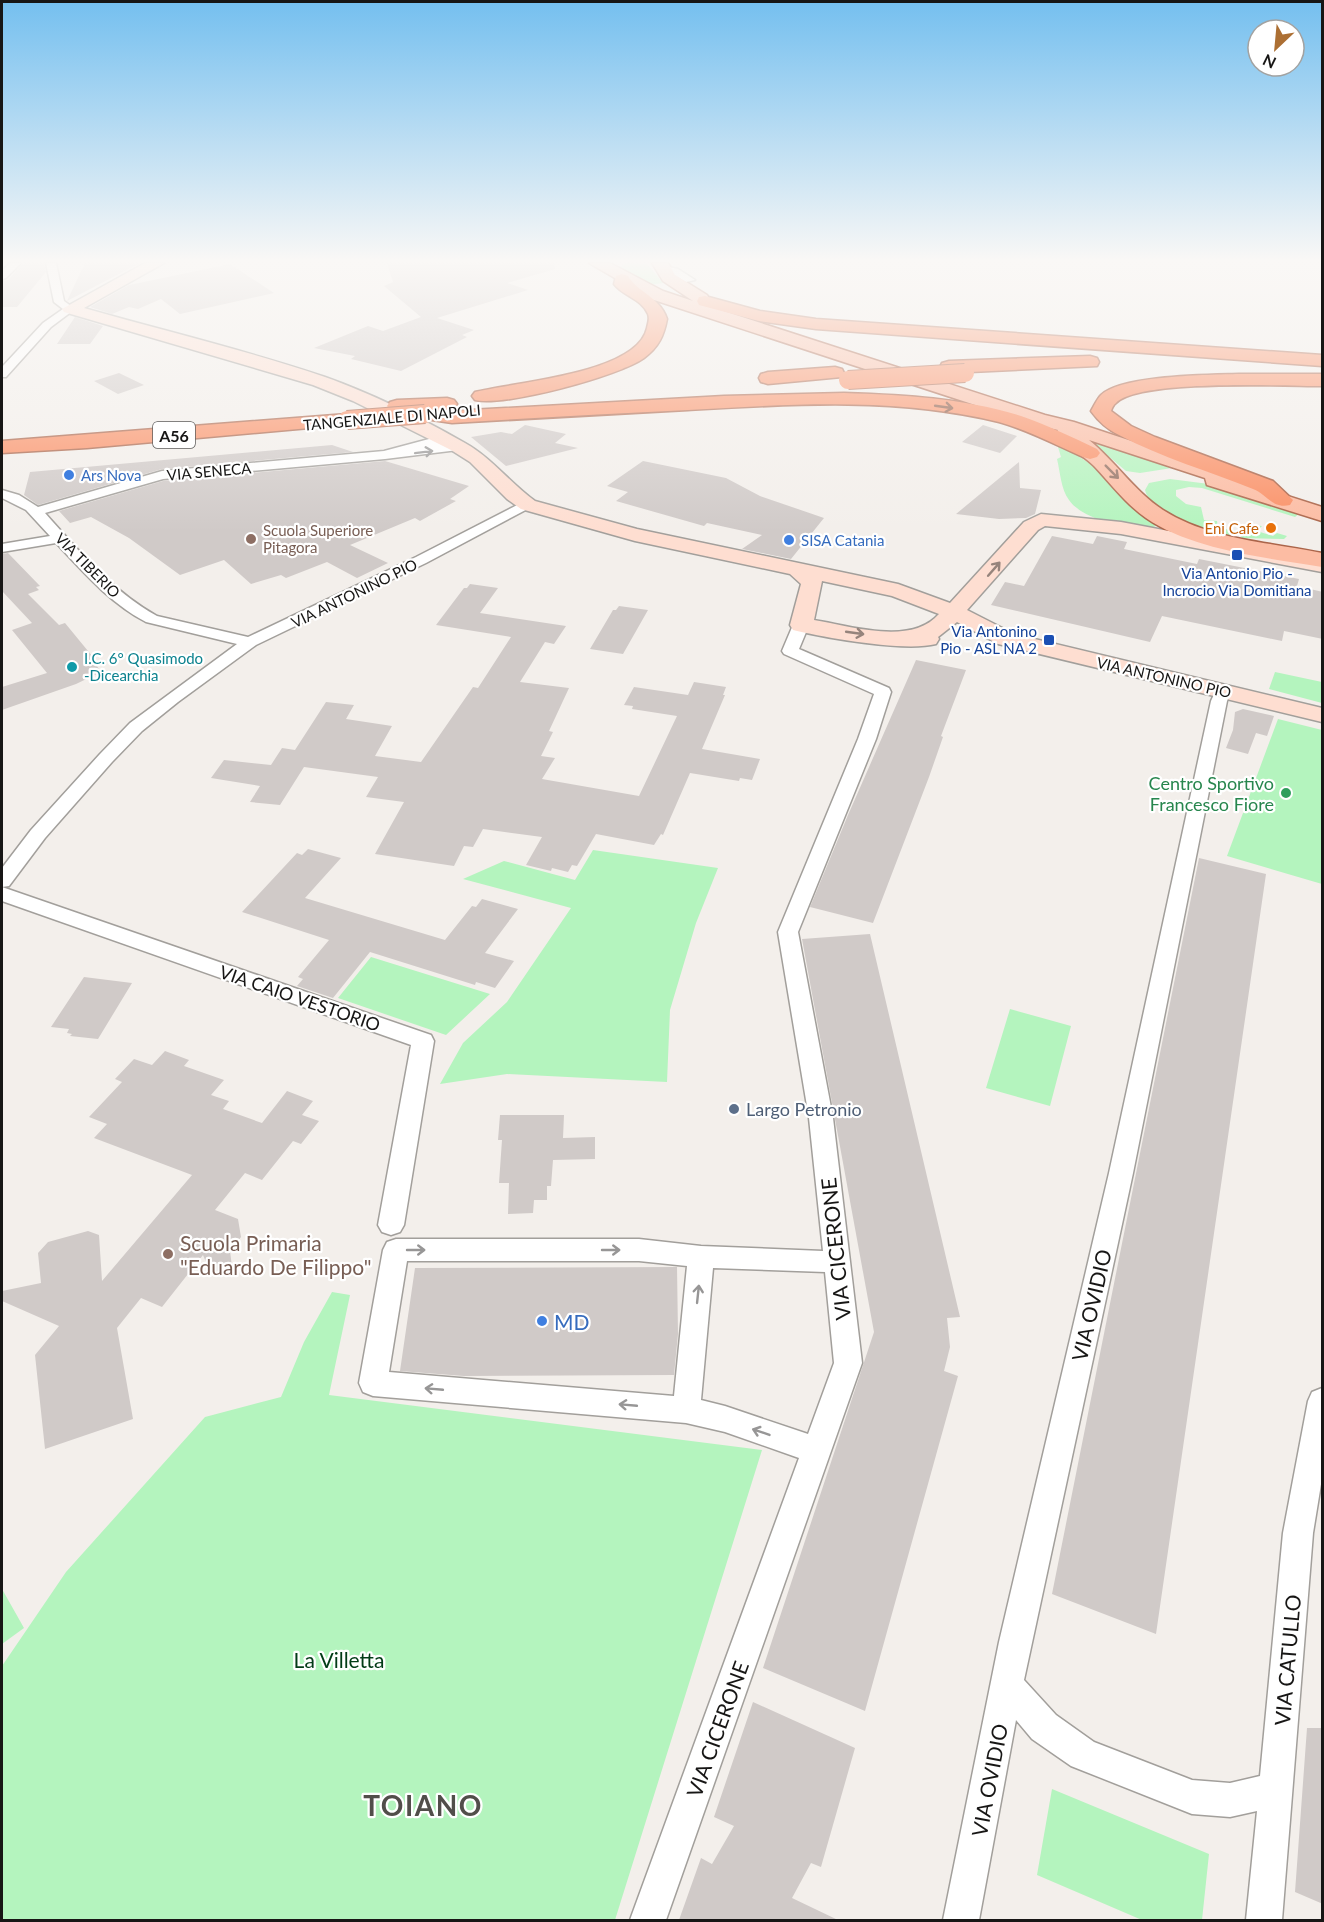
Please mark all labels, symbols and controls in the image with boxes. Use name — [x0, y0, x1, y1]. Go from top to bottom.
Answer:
north arrow — [1246, 18, 1306, 78]
text: N — [1260, 51, 1279, 73]
street label: TANGENZIALE DI NAPOLI — [303, 400, 481, 434]
one-way arrow — [934, 402, 953, 413]
road number: A56 — [153, 422, 195, 448]
one-way arrow — [413, 446, 433, 457]
street label: VIA SENECA — [166, 458, 253, 484]
one-way arrow — [1104, 464, 1119, 479]
place label: Ars Nova — [81, 466, 141, 484]
marker: Ars Nova — [62, 468, 76, 482]
place label: Eni Cafe — [1204, 519, 1259, 537]
place label: Scuola Superiore Pitagora — [263, 521, 373, 556]
marker: Eni Cafe — [1264, 521, 1278, 535]
street label: VIA TIBERIO — [52, 529, 124, 601]
place label: SISA Catania — [801, 531, 884, 549]
marker: Scuola Superiore Pitagora — [244, 532, 258, 546]
marker: SISA Catania — [782, 533, 796, 547]
marker: Via Antonio Pio - Incrocio Via Domitiana — [1230, 548, 1244, 562]
street label: VIA ANTONINO PIO — [288, 555, 420, 631]
one-way arrow — [987, 562, 1001, 577]
place label: Via Antonio Pio - Incrocio Via Domitiana — [1162, 564, 1312, 599]
place label: Via Antonino Pio - ASL NA 2 — [940, 622, 1037, 657]
one-way arrow — [845, 628, 865, 639]
marker: Via Antonino Pio - ASL NA 2 — [1042, 633, 1056, 647]
place label: I.C. 6° Quasimodo -Dicearchia — [84, 649, 203, 684]
street label: VIA ANTONINO PIO — [1095, 653, 1233, 701]
marker: I.C. 6° Quasimodo -Dicearchia — [65, 660, 79, 674]
place label: Centro Sportivo Francesco Fiore — [1149, 772, 1274, 815]
marker: Centro Sportivo Francesco Fiore — [1279, 786, 1293, 800]
street label: VIA CAIO VESTORIO — [217, 960, 383, 1036]
place label: Largo Petronio — [746, 1098, 862, 1120]
marker: Largo Petronio — [727, 1102, 741, 1116]
street label: VIA CICERONE — [815, 1177, 855, 1321]
place label: Scuola Primaria "Eduardo De Filippo" — [180, 1230, 372, 1279]
one-way arrow — [405, 1244, 425, 1256]
one-way arrow — [600, 1244, 620, 1256]
marker: Scuola Primaria "Eduardo De Filippo" — [161, 1247, 175, 1261]
street label: VIA OVIDIO — [1066, 1247, 1116, 1363]
one-way arrow — [693, 1284, 704, 1304]
place label: MD — [554, 1309, 589, 1334]
marker: MD — [535, 1314, 549, 1328]
one-way arrow — [424, 1383, 444, 1394]
one-way arrow — [619, 1399, 639, 1410]
one-way arrow — [753, 1425, 771, 1436]
street label: VIA CATULLO — [1269, 1594, 1305, 1726]
park label: La Villetta — [294, 1647, 384, 1672]
street label: VIA CICERONE — [681, 1658, 753, 1800]
street label: VIA OVIDIO — [966, 1722, 1012, 1838]
district label: TOIANO — [363, 1788, 483, 1822]

